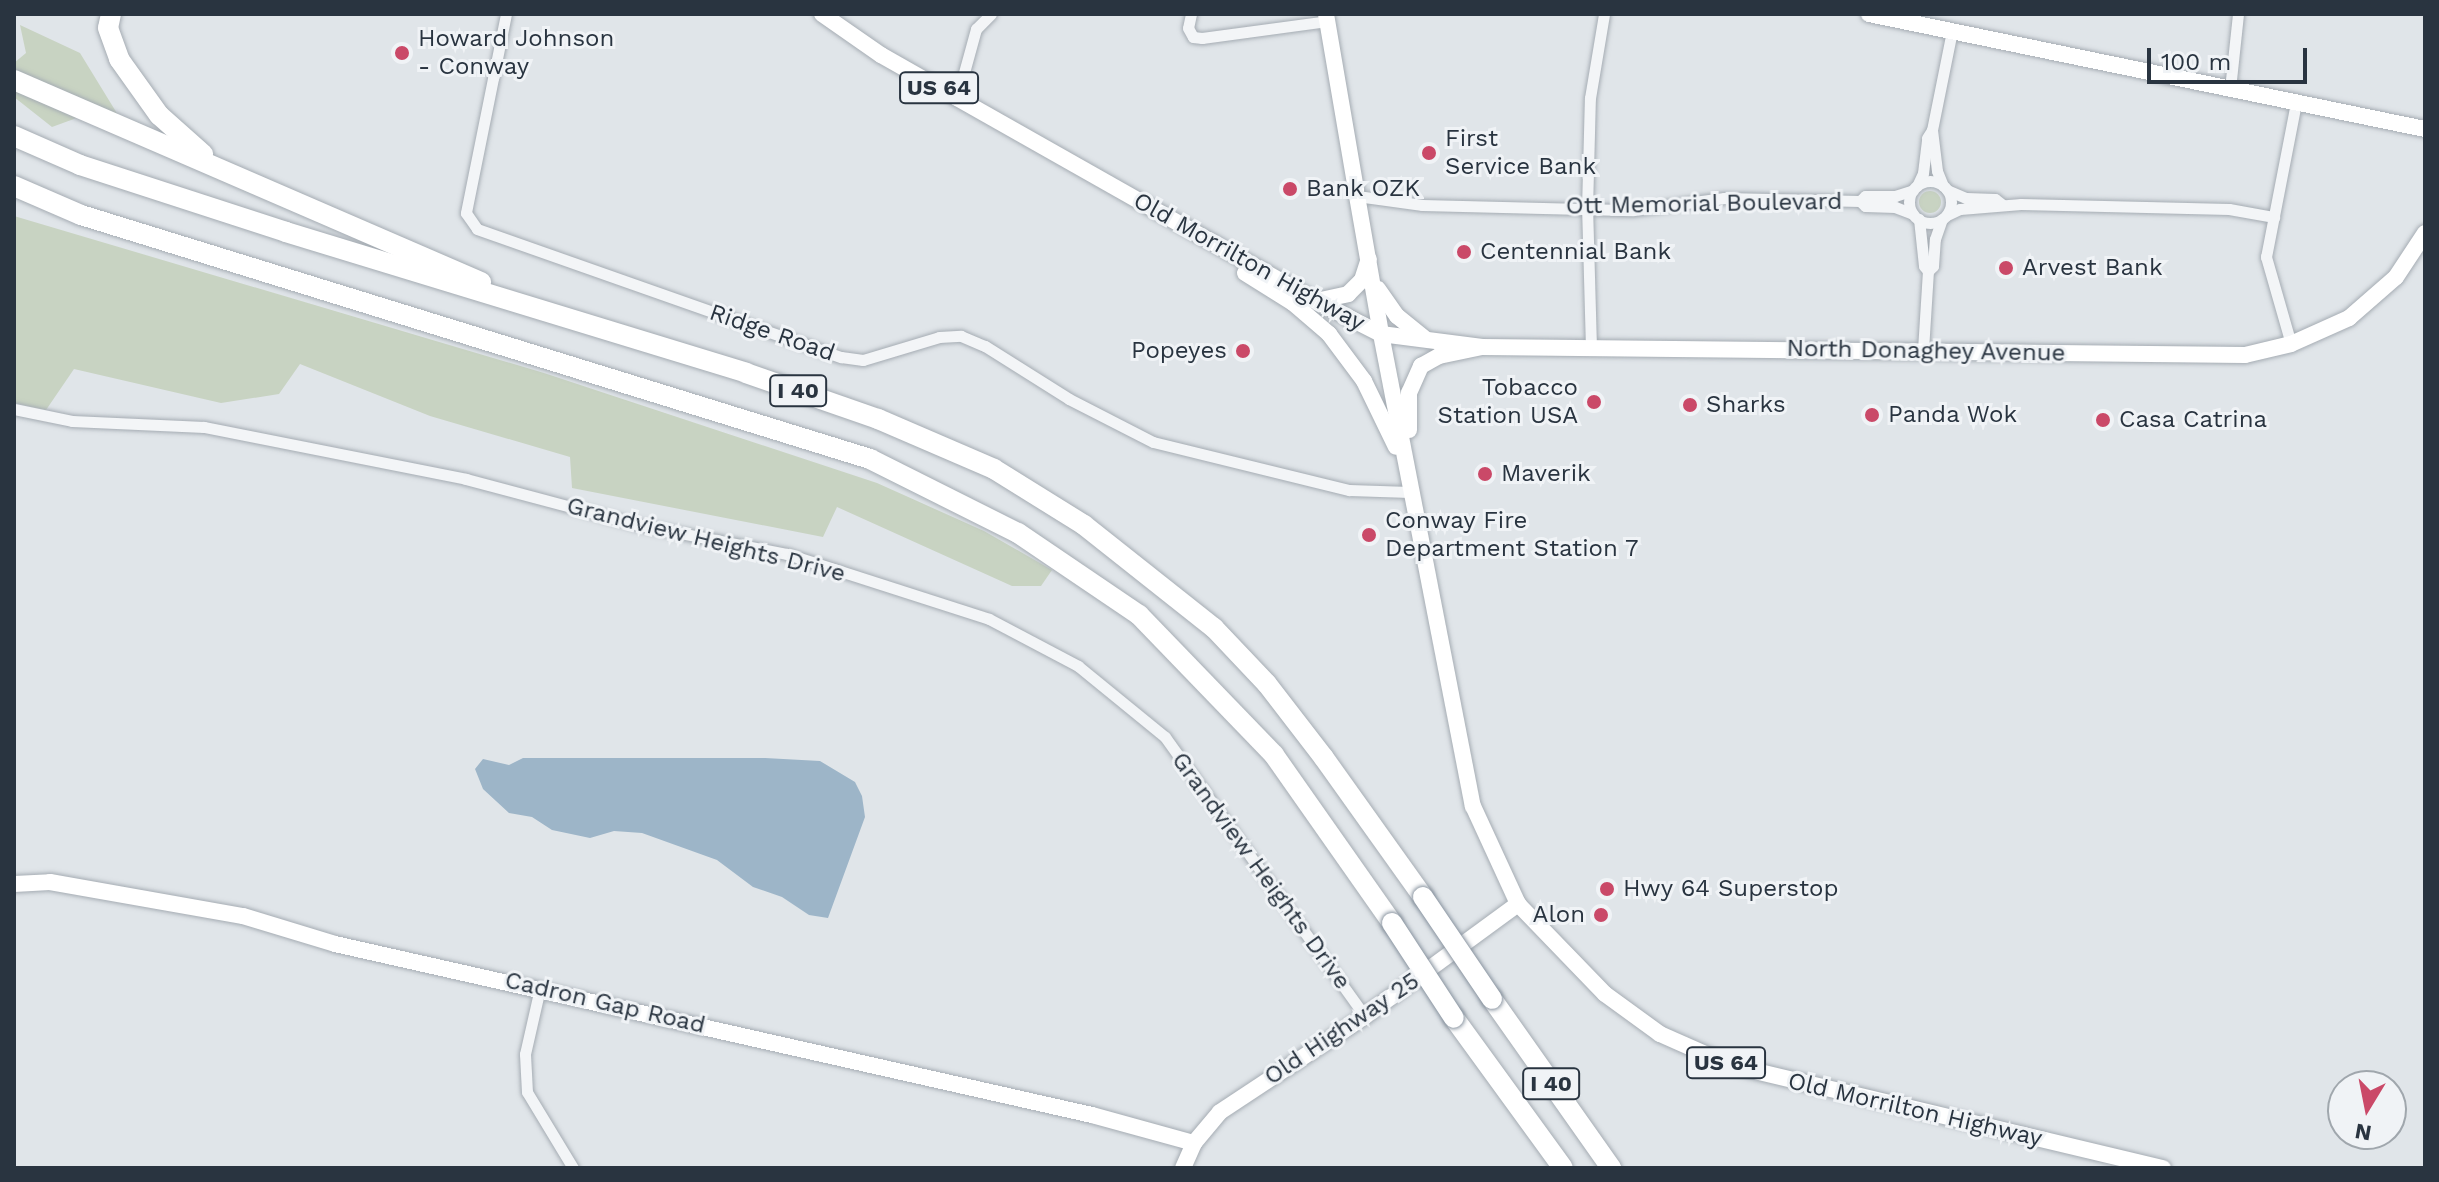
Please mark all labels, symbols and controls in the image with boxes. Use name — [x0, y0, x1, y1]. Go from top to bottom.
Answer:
place label: Howard Johnson - Conway — [418, 25, 615, 81]
scale bar — [2151, 32, 2311, 82]
marker: Howard Johnson - Conway — [393, 44, 411, 62]
text: 100 m — [2161, 48, 2231, 76]
road number: US 64 — [899, 70, 979, 106]
place label: First Service Bank — [1445, 125, 1596, 181]
marker: First Service Bank — [1420, 144, 1438, 162]
place label: Bank OZK — [1306, 175, 1420, 203]
marker: Bank OZK — [1281, 180, 1299, 198]
street label: Old Morrilton Highway — [1128, 186, 1370, 338]
street label: Ott Memorial Boulevard — [1565, 187, 1843, 221]
place label: Centennial Bank — [1480, 238, 1672, 266]
marker: Centennial Bank — [1455, 243, 1473, 261]
place label: Arvest Bank — [2022, 254, 2163, 282]
marker: Arvest Bank — [1997, 259, 2015, 277]
street label: Ridge Road — [706, 298, 838, 368]
street label: North Donaghey Avenue — [1786, 334, 2066, 368]
place label: Popeyes — [1131, 337, 1227, 365]
marker: Popeyes — [1234, 342, 1252, 360]
road number: I 40 — [768, 373, 828, 409]
place label: Tobacco Station USA — [1438, 374, 1578, 430]
place label: Sharks — [1706, 391, 1786, 419]
marker: Tobacco Station USA — [1585, 393, 1603, 411]
marker: Sharks — [1681, 396, 1699, 414]
place label: Panda Wok — [1888, 401, 2018, 429]
marker: Panda Wok — [1863, 406, 1881, 424]
place label: Casa Catrina — [2119, 406, 2268, 434]
marker: Casa Catrina — [2094, 411, 2112, 429]
place label: Maverik — [1501, 460, 1591, 488]
marker: Maverik — [1476, 465, 1494, 483]
street label: Grandview Heights Drive — [563, 491, 849, 589]
place label: Conway Fire Department Station 7 — [1385, 507, 1639, 563]
marker: Conway Fire Department Station 7 — [1360, 526, 1378, 544]
street label: Grandview Heights Drive — [1165, 747, 1357, 995]
place label: Hwy 64 Superstop — [1623, 875, 1839, 903]
marker: Hwy 64 Superstop — [1598, 880, 1616, 898]
place label: Alon — [1533, 901, 1585, 929]
marker: Alon — [1592, 906, 1610, 924]
street label: Cadron Gap Road — [502, 966, 708, 1040]
street label: Old Highway 25 — [1259, 966, 1425, 1092]
road number: US 64 — [1686, 1045, 1766, 1081]
road number: I 40 — [1521, 1066, 1581, 1102]
street label: Old Morrilton Highway — [1785, 1067, 2045, 1153]
north arrow — [2327, 1070, 2407, 1150]
text: N — [2353, 1118, 2373, 1146]

